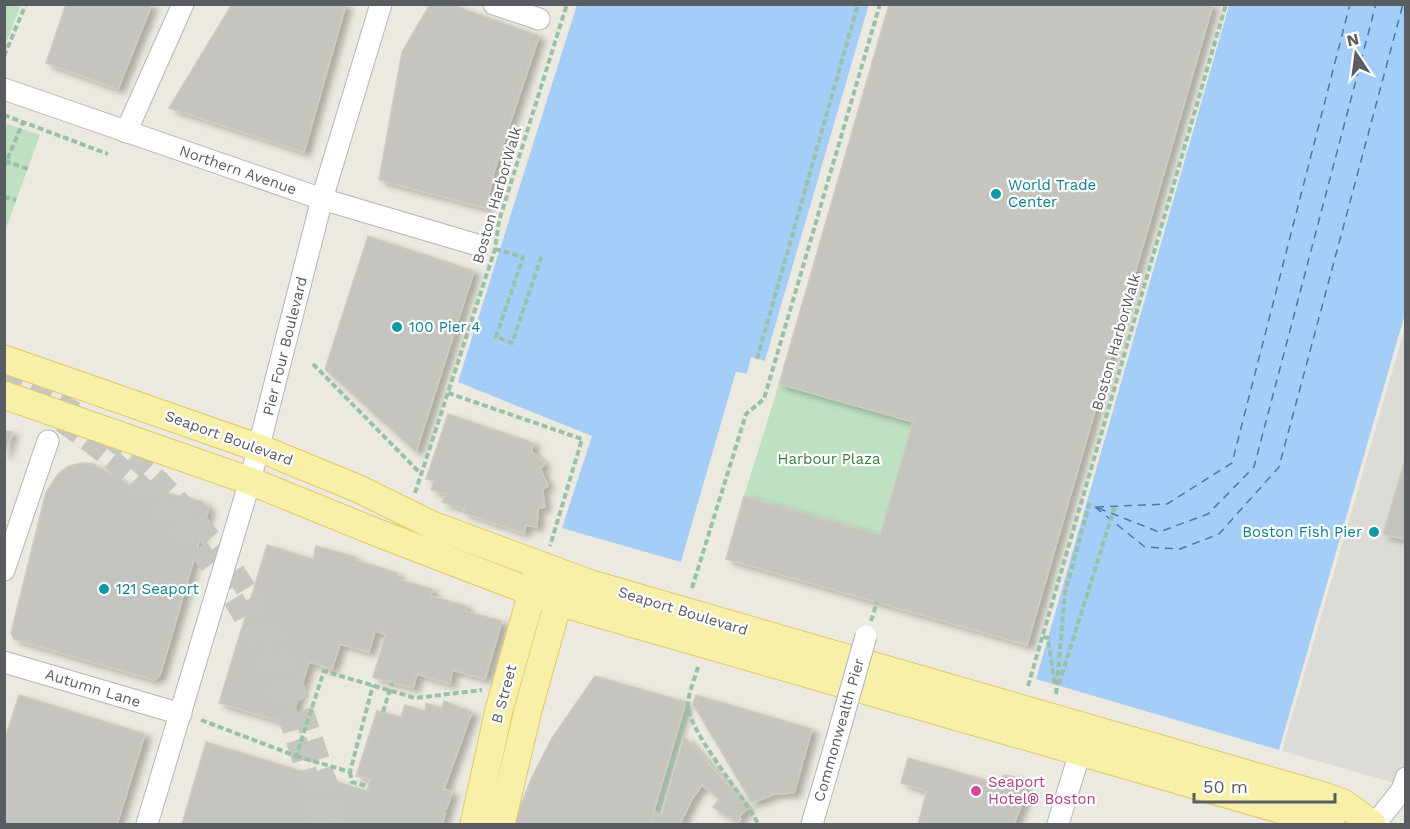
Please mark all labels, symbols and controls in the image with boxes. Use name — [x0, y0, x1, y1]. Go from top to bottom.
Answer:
north arrow — [1326, 24, 1386, 84]
text: N — [1345, 29, 1361, 50]
street label: Boston HarborWalk — [469, 124, 525, 266]
street label: Northern Avenue — [177, 142, 299, 198]
place label: World Trade Center — [1008, 176, 1096, 211]
marker: World Trade Center — [989, 187, 1003, 201]
street label: Boston HarborWalk — [1088, 271, 1144, 413]
street label: Pier Four Boulevard — [259, 275, 311, 417]
place label: 100 Pier 4 — [409, 318, 480, 336]
marker: 100 Pier 4 — [390, 320, 404, 334]
street label: Seaport Boulevard — [163, 407, 295, 469]
park label: Harbour Plaza — [778, 450, 881, 468]
place label: Boston Fish Pier — [1242, 523, 1362, 541]
marker: Boston Fish Pier — [1367, 525, 1381, 539]
place label: 121 Seaport — [116, 580, 199, 598]
marker: 121 Seaport — [97, 582, 111, 596]
street label: Seaport Boulevard — [616, 583, 750, 639]
street label: Commonwealth Pier — [810, 656, 868, 804]
street label: B Street — [488, 662, 521, 725]
street label: Autumn Lane — [43, 665, 143, 711]
scale bar — [1194, 766, 1335, 804]
place label: Seaport Hotel® Boston — [988, 773, 1096, 808]
text: 50 m — [1203, 776, 1248, 797]
marker: Seaport Hotel® Boston — [969, 784, 983, 798]

